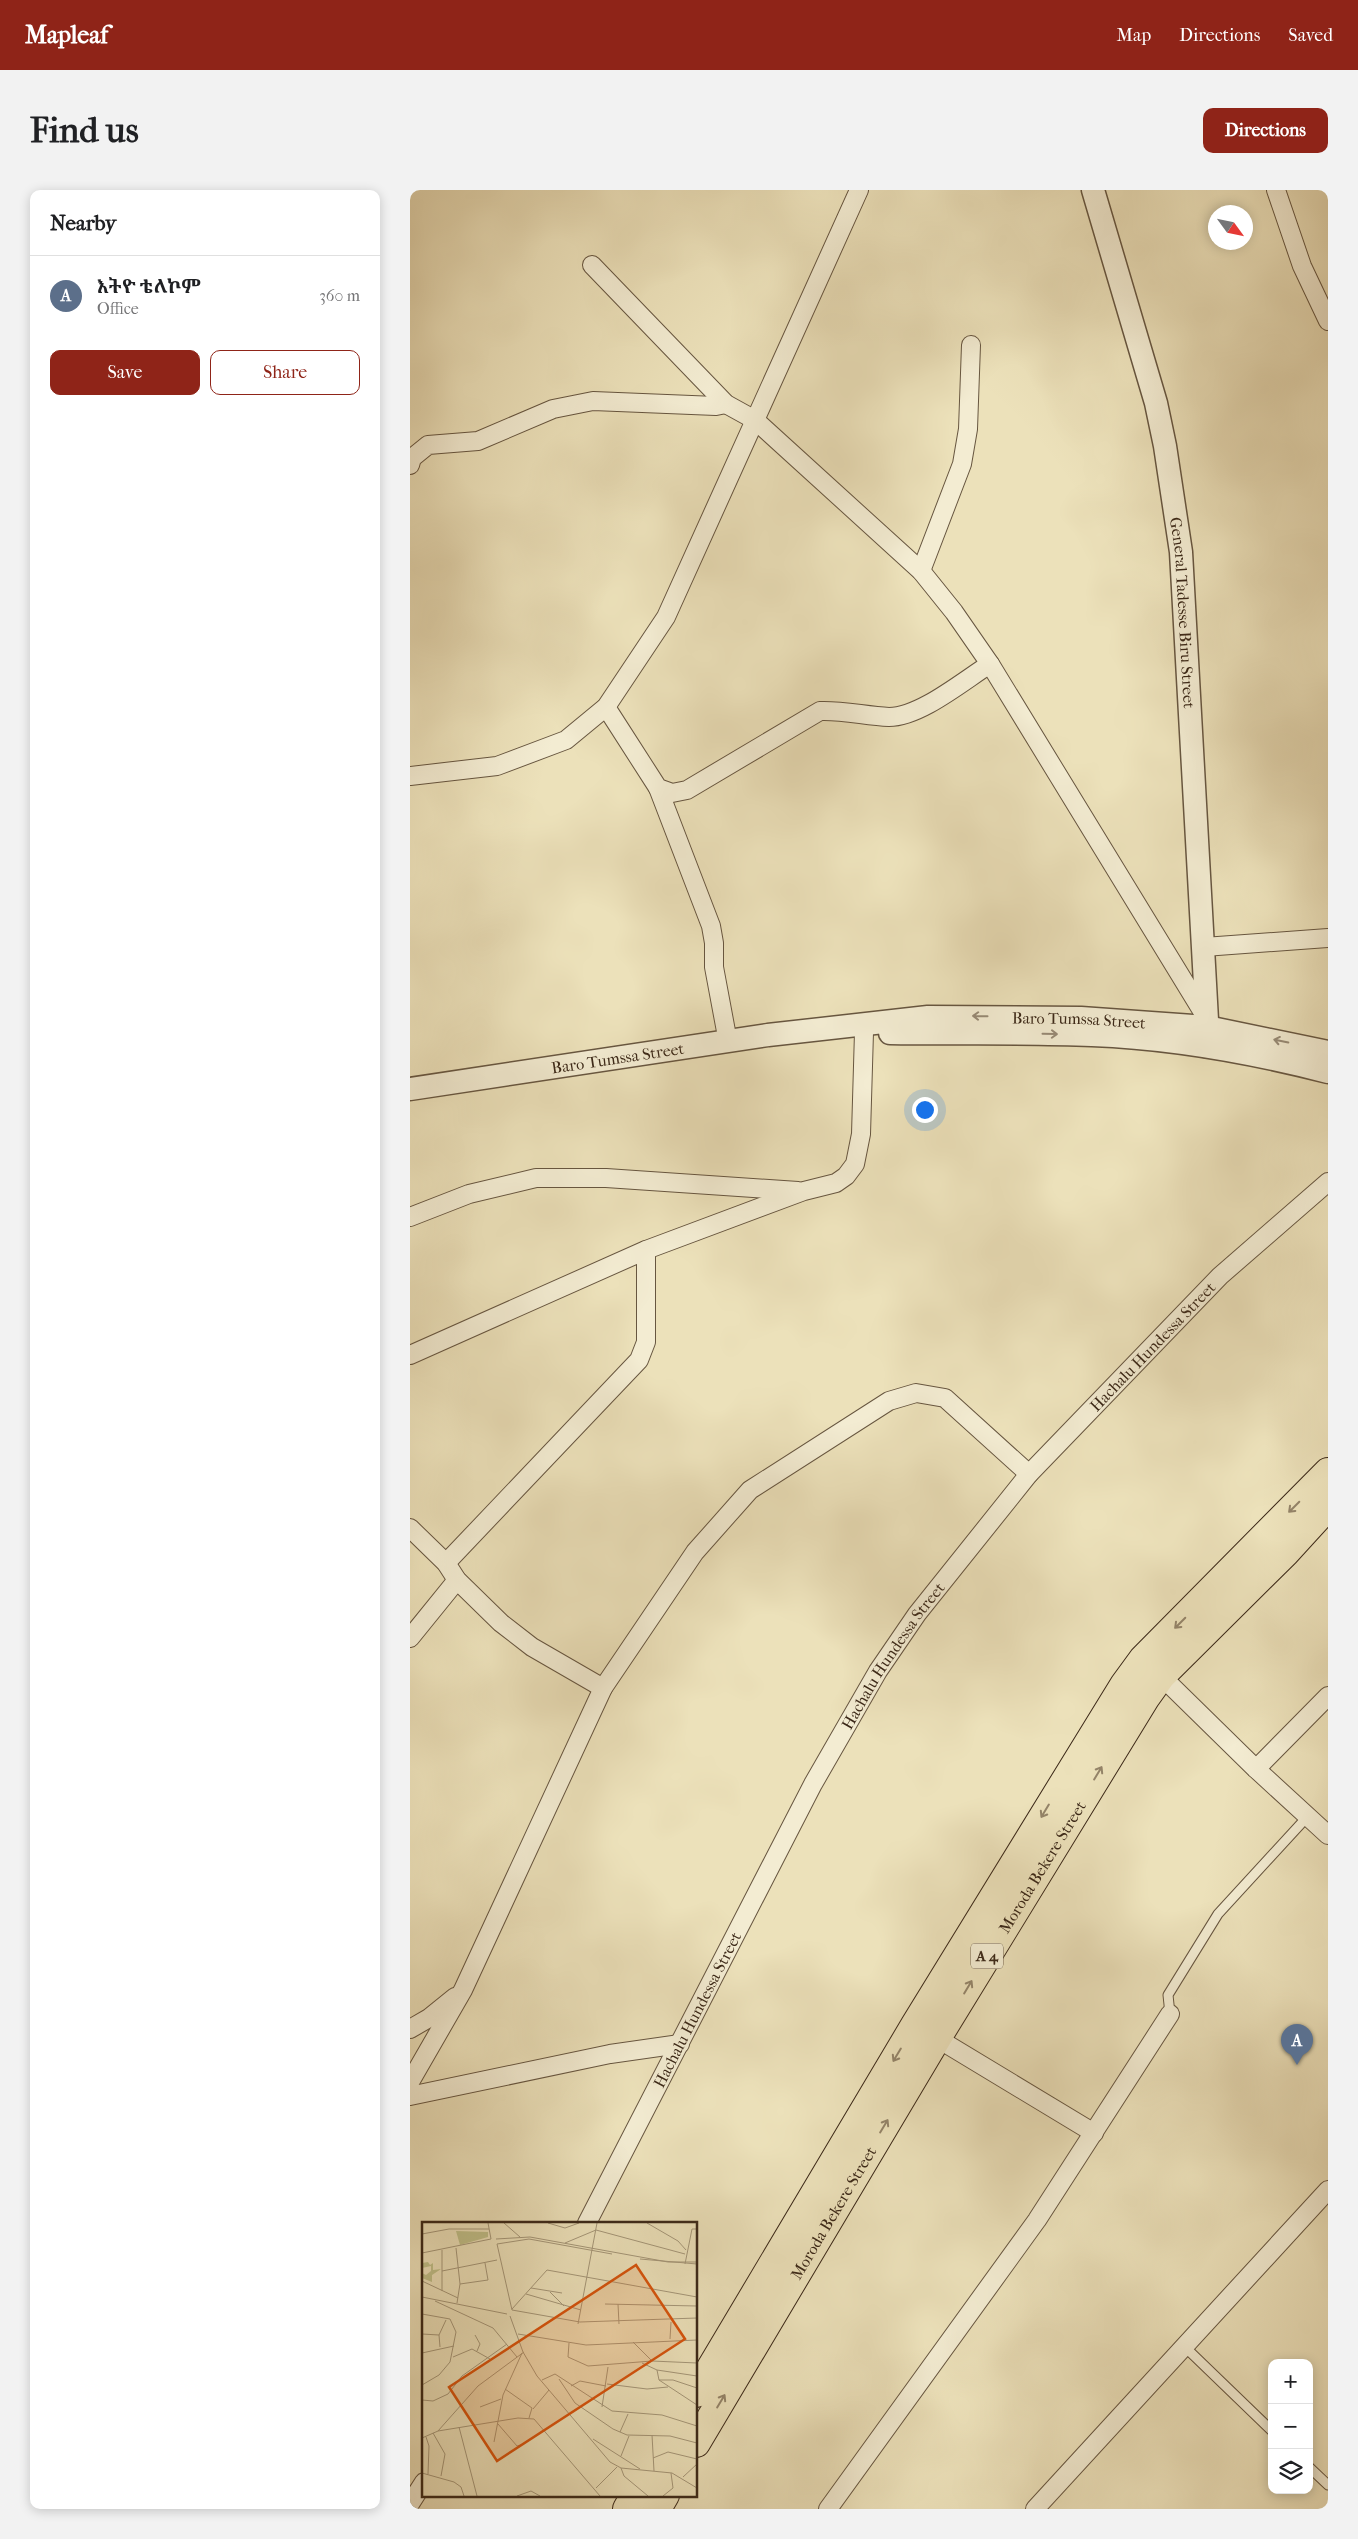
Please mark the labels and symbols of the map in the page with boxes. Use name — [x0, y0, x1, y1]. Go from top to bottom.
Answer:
north arrow — [1208, 205, 1253, 250]
street label: General Tadesse Biru Street — [1166, 516, 1199, 709]
street label: Baro Tumssa Street — [1012, 1008, 1147, 1032]
one-way arrow — [972, 1011, 988, 1021]
one-way arrow — [1042, 1029, 1058, 1039]
one-way arrow — [1273, 1035, 1289, 1045]
street label: Baro Tumssa Street — [550, 1038, 686, 1077]
your location — [912, 1097, 938, 1123]
street label: Hachalu Hundessa Street — [1085, 1277, 1219, 1415]
one-way arrow — [1288, 1501, 1300, 1513]
street label: Hachalu Hundessa Street — [837, 1578, 948, 1732]
one-way arrow — [1174, 1616, 1186, 1628]
one-way arrow — [1094, 1767, 1104, 1781]
street label: Moroda Bekere Street — [994, 1797, 1090, 1936]
one-way arrow — [1040, 1804, 1050, 1818]
street label: Hachalu Hundessa Street — [649, 1928, 745, 2091]
road number: A 4 — [971, 1944, 1003, 1968]
one-way arrow — [963, 1980, 973, 1994]
pin: A — [1281, 2024, 1313, 2065]
one-way arrow — [892, 2047, 902, 2061]
one-way arrow — [880, 2119, 890, 2134]
street label: Moroda Bekere Street — [786, 2143, 880, 2283]
inset map — [422, 2222, 698, 2496]
one-way arrow — [717, 2395, 727, 2409]

